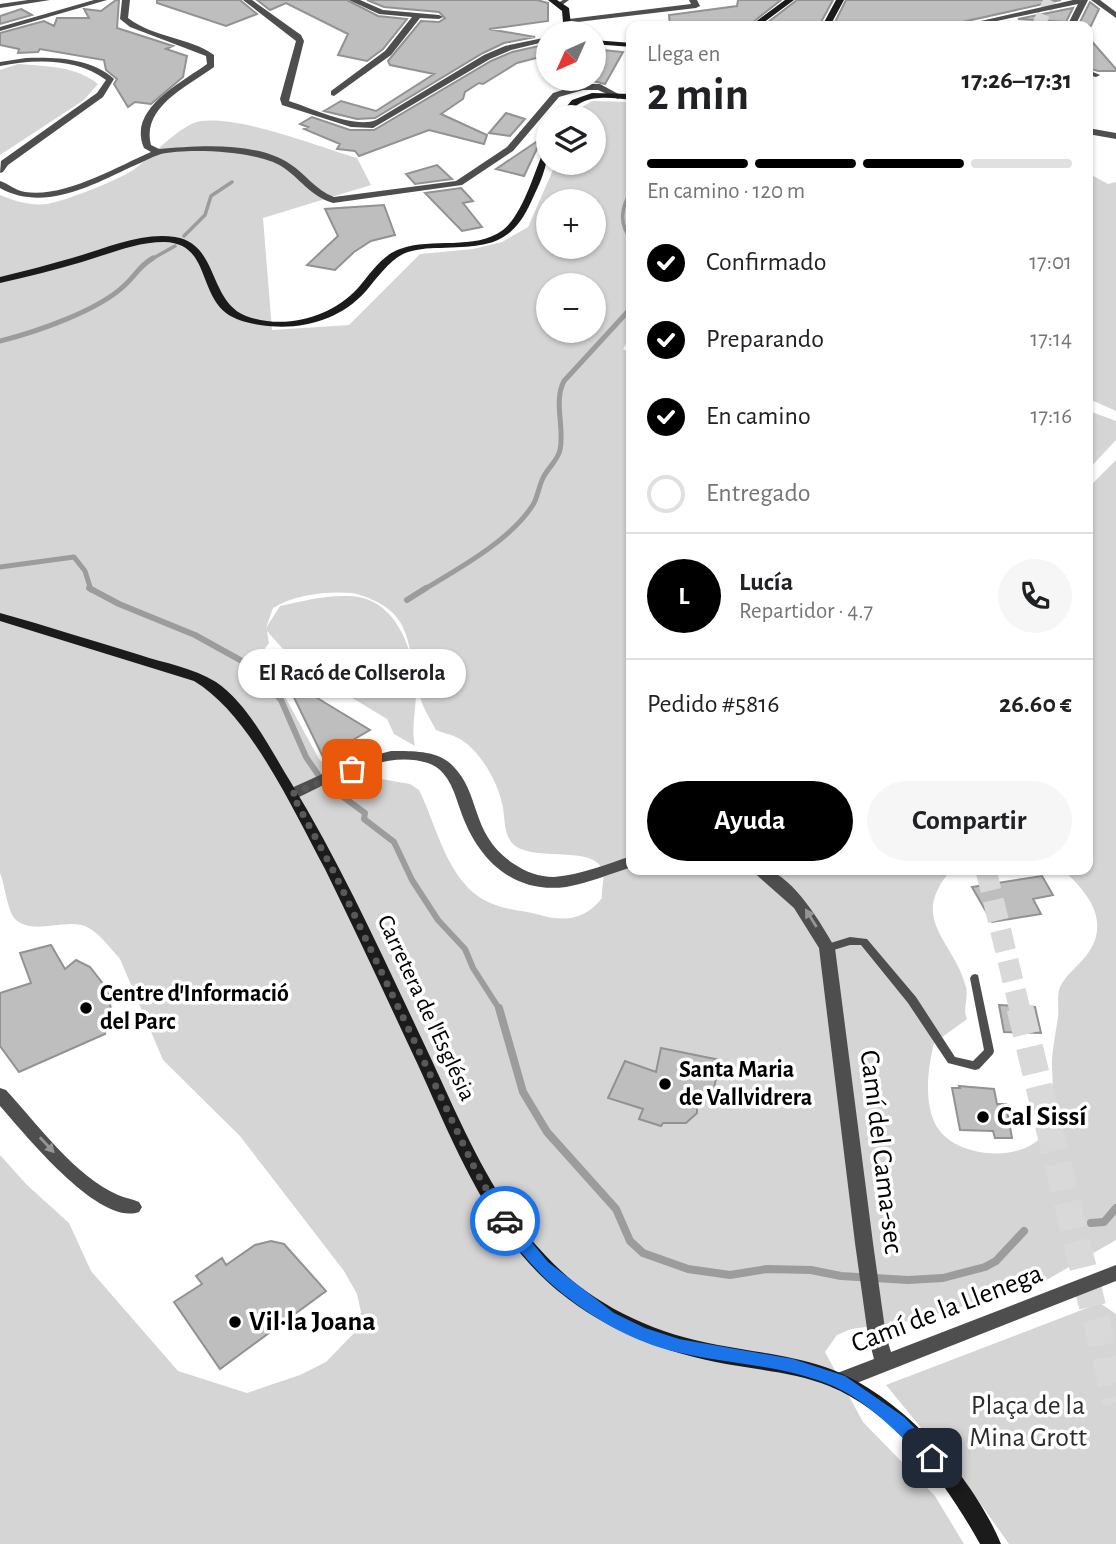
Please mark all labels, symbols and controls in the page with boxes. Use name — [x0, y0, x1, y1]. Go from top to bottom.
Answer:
north arrow — [536, 21, 606, 91]
map controls — [536, 21, 606, 343]
text: Llega en — [647, 43, 720, 66]
text: 17:26–17:31 — [962, 67, 1072, 93]
text: 2 min — [647, 72, 749, 118]
button: layers — [536, 105, 606, 175]
text: En camino · 120 m — [647, 180, 805, 203]
button: + — [536, 189, 606, 259]
icon: check — [647, 244, 685, 282]
text: Confirmado — [706, 249, 827, 275]
text: 17:01 — [1029, 251, 1072, 274]
button: − — [536, 273, 606, 343]
icon: check — [647, 321, 685, 359]
text: Preparando — [706, 326, 824, 352]
text: 17:14 — [1030, 328, 1072, 351]
icon: check — [647, 398, 685, 436]
text: En camino — [706, 403, 811, 429]
text: 17:16 — [1031, 405, 1072, 428]
text: Entregado — [706, 480, 811, 506]
button: phone — [998, 559, 1072, 633]
text: Lucía — [739, 569, 793, 595]
text: L — [678, 583, 690, 609]
text: Repartidor · 4.7 — [739, 600, 873, 623]
callout: El Racó de Collserola — [238, 650, 466, 699]
text: El Racó de Collserola — [258, 662, 446, 685]
text: Pedido #5816 — [647, 691, 779, 717]
text: 26.60 € — [999, 691, 1072, 717]
pin — [322, 739, 382, 799]
icon: bag — [333, 750, 371, 788]
button: Ayuda — [647, 781, 853, 861]
button: Compartir — [867, 781, 1072, 861]
one-way arrow — [804, 908, 817, 928]
street label: Carretera de l'Església — [372, 911, 480, 1105]
place label: Centre d'Informació del Parc — [100, 982, 289, 1034]
marker: Centre d'Informació del Parc — [78, 1000, 94, 1016]
street label: Camí del Cama-sec — [855, 1048, 907, 1256]
place label: Santa Maria de Vallvidrera — [679, 1058, 812, 1110]
marker: Santa Maria de Vallvidrera — [657, 1076, 673, 1092]
place label: Cal Sissí — [997, 1103, 1087, 1131]
marker: Cal Sissí — [975, 1109, 991, 1125]
one-way arrow — [39, 1136, 55, 1154]
courier — [470, 1186, 540, 1256]
icon: car — [486, 1202, 524, 1240]
street label: Camí de la Llenega — [848, 1260, 1046, 1358]
place label: Vil·la Joana — [249, 1308, 376, 1336]
marker: Vil·la Joana — [227, 1314, 243, 1330]
park label: Plaça de la Mina Grott — [969, 1392, 1087, 1452]
pin — [902, 1428, 962, 1488]
icon: home — [913, 1439, 951, 1477]

